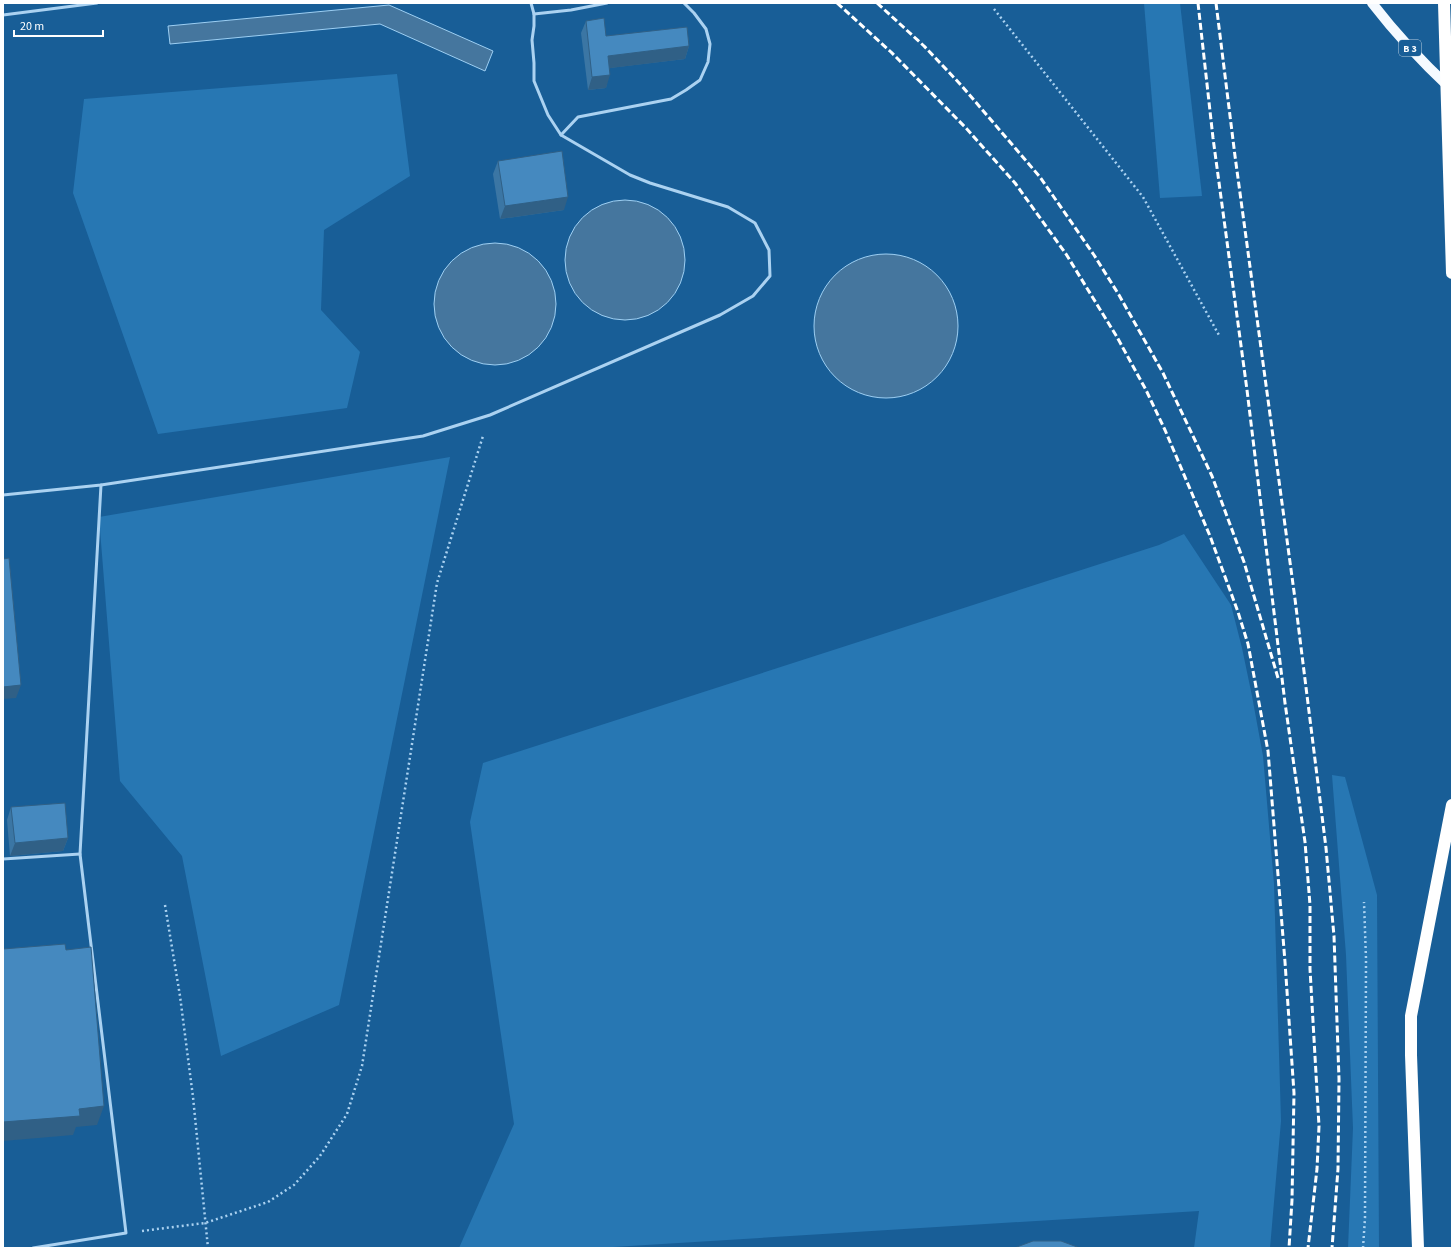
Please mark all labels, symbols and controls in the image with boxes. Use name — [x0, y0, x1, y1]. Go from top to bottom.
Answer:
scale bar — [14, 12, 103, 38]
text: 20 m — [20, 18, 44, 35]
road number: B 3 — [1399, 40, 1421, 56]

